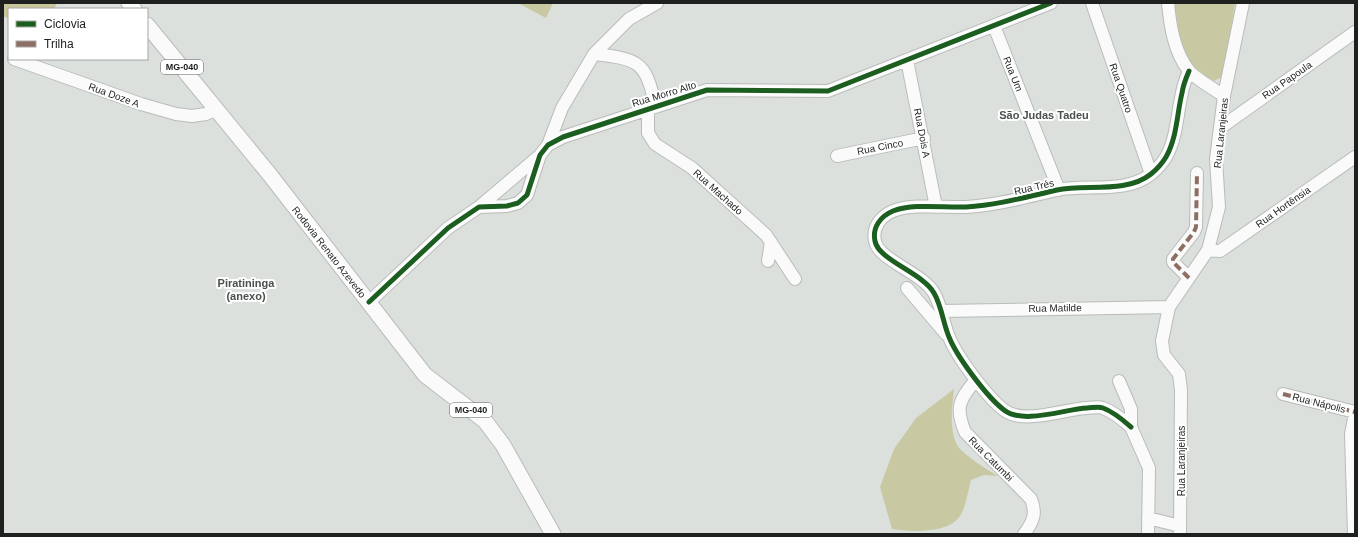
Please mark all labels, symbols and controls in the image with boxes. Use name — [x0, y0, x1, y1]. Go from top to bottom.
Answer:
legend — [8, 8, 148, 60]
text: Ciclovia — [44, 17, 86, 31]
text: Trilha — [44, 37, 74, 51]
street label: Rua Um — [1001, 55, 1025, 93]
street label: Rua Papoula — [1260, 59, 1314, 101]
road number: MG-040 — [161, 60, 203, 74]
street label: Rua Quatro — [1107, 62, 1135, 115]
street label: Rua Morro Alto — [630, 79, 698, 109]
street label: Rua Doze A — [87, 81, 141, 109]
street label: Rua Laranjeiras — [1212, 97, 1230, 169]
street label: Rua Dois A — [912, 107, 932, 159]
district label: São Judas Tadeu — [999, 109, 1089, 121]
street label: Rua Cinco — [856, 137, 904, 157]
street label: Rua Machado — [691, 167, 745, 217]
street label: Rua Trés — [1013, 177, 1055, 197]
street label: Rua Hortênsia — [1254, 184, 1313, 230]
street label: Rodovia Renato Azevedo — [290, 204, 368, 300]
district label: Piratininga (anexo) — [218, 277, 275, 302]
street label: Rua Matilde — [1028, 302, 1082, 314]
street label: Rua Nápolis — [1291, 391, 1347, 415]
road number: MG-040 — [450, 403, 492, 417]
street label: Rua Laranjeiras — [1176, 426, 1187, 496]
street label: Rua Catumbi — [966, 434, 1016, 484]

